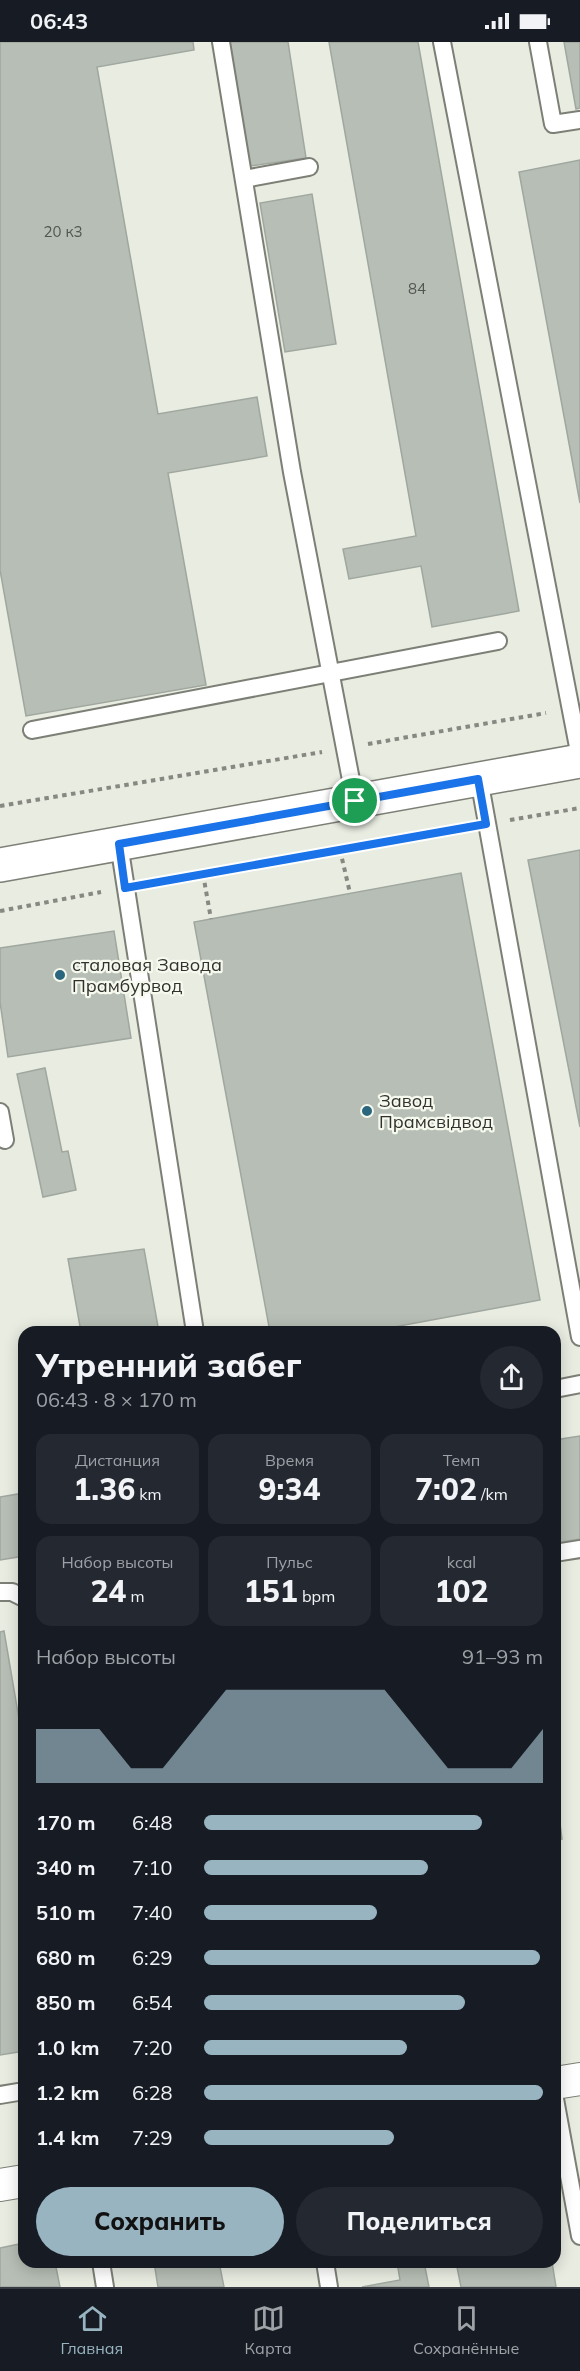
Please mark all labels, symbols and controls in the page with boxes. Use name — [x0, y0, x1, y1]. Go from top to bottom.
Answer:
text: 06:43 — [30, 7, 88, 35]
house number: 20 к3 — [44, 222, 83, 241]
house number: 84 — [408, 279, 426, 298]
pin — [329, 775, 380, 826]
icon: arrive — [338, 784, 371, 817]
place label: сталовая Завода Прамбурвод — [72, 953, 222, 997]
marker: сталовая Завода Прамбурвод — [53, 968, 67, 982]
place label: Завод Прамсвідвод — [379, 1089, 493, 1133]
marker: Завод Прамсвідвод — [360, 1104, 374, 1118]
text: Утренний забег — [36, 1344, 302, 1385]
button: share — [480, 1346, 543, 1409]
text: 06:43 · 8 × 170 m — [36, 1387, 197, 1412]
text: Дистанция — [75, 1450, 160, 1470]
text: Время — [265, 1450, 314, 1470]
text: Темп — [443, 1450, 480, 1470]
text: 1.36 — [73, 1470, 135, 1508]
text: 9:34 — [259, 1470, 320, 1508]
text: 7:02 — [415, 1470, 477, 1508]
text: km — [135, 1484, 162, 1504]
text: /km — [477, 1484, 508, 1504]
text: Набор высоты — [62, 1552, 173, 1572]
text: Пульс — [266, 1552, 313, 1572]
text: kcal — [447, 1552, 476, 1572]
text: 24 — [90, 1572, 126, 1610]
text: 151 — [244, 1572, 298, 1610]
text: 102 — [435, 1572, 489, 1610]
text: m — [126, 1586, 145, 1606]
text: bpm — [298, 1586, 335, 1606]
text: Набор высоты — [36, 1644, 176, 1669]
text: 91–93 m — [462, 1644, 543, 1669]
text: 170 m — [36, 1810, 95, 1835]
text: 6:48 — [132, 1810, 173, 1835]
text: 340 m — [36, 1855, 95, 1880]
text: 7:10 — [132, 1855, 173, 1880]
text: 510 m — [36, 1900, 95, 1925]
text: 7:40 — [132, 1900, 173, 1925]
text: 680 m — [36, 1945, 95, 1970]
text: 6:29 — [132, 1945, 173, 1970]
text: 850 m — [36, 1990, 95, 2015]
text: 6:54 — [132, 1990, 173, 2015]
text: 1.0 km — [36, 2035, 99, 2060]
text: 7:20 — [132, 2035, 173, 2060]
text: 1.2 km — [36, 2080, 99, 2105]
text: 6:28 — [132, 2080, 173, 2105]
text: 1.4 km — [36, 2125, 99, 2150]
text: 7:29 — [132, 2125, 173, 2150]
button: Сохранить — [36, 2187, 284, 2256]
button: Поделиться — [296, 2187, 543, 2256]
tab: Главная — [61, 2302, 123, 2358]
tab: Карта — [245, 2302, 292, 2358]
tab: Сохранённые — [413, 2302, 519, 2358]

